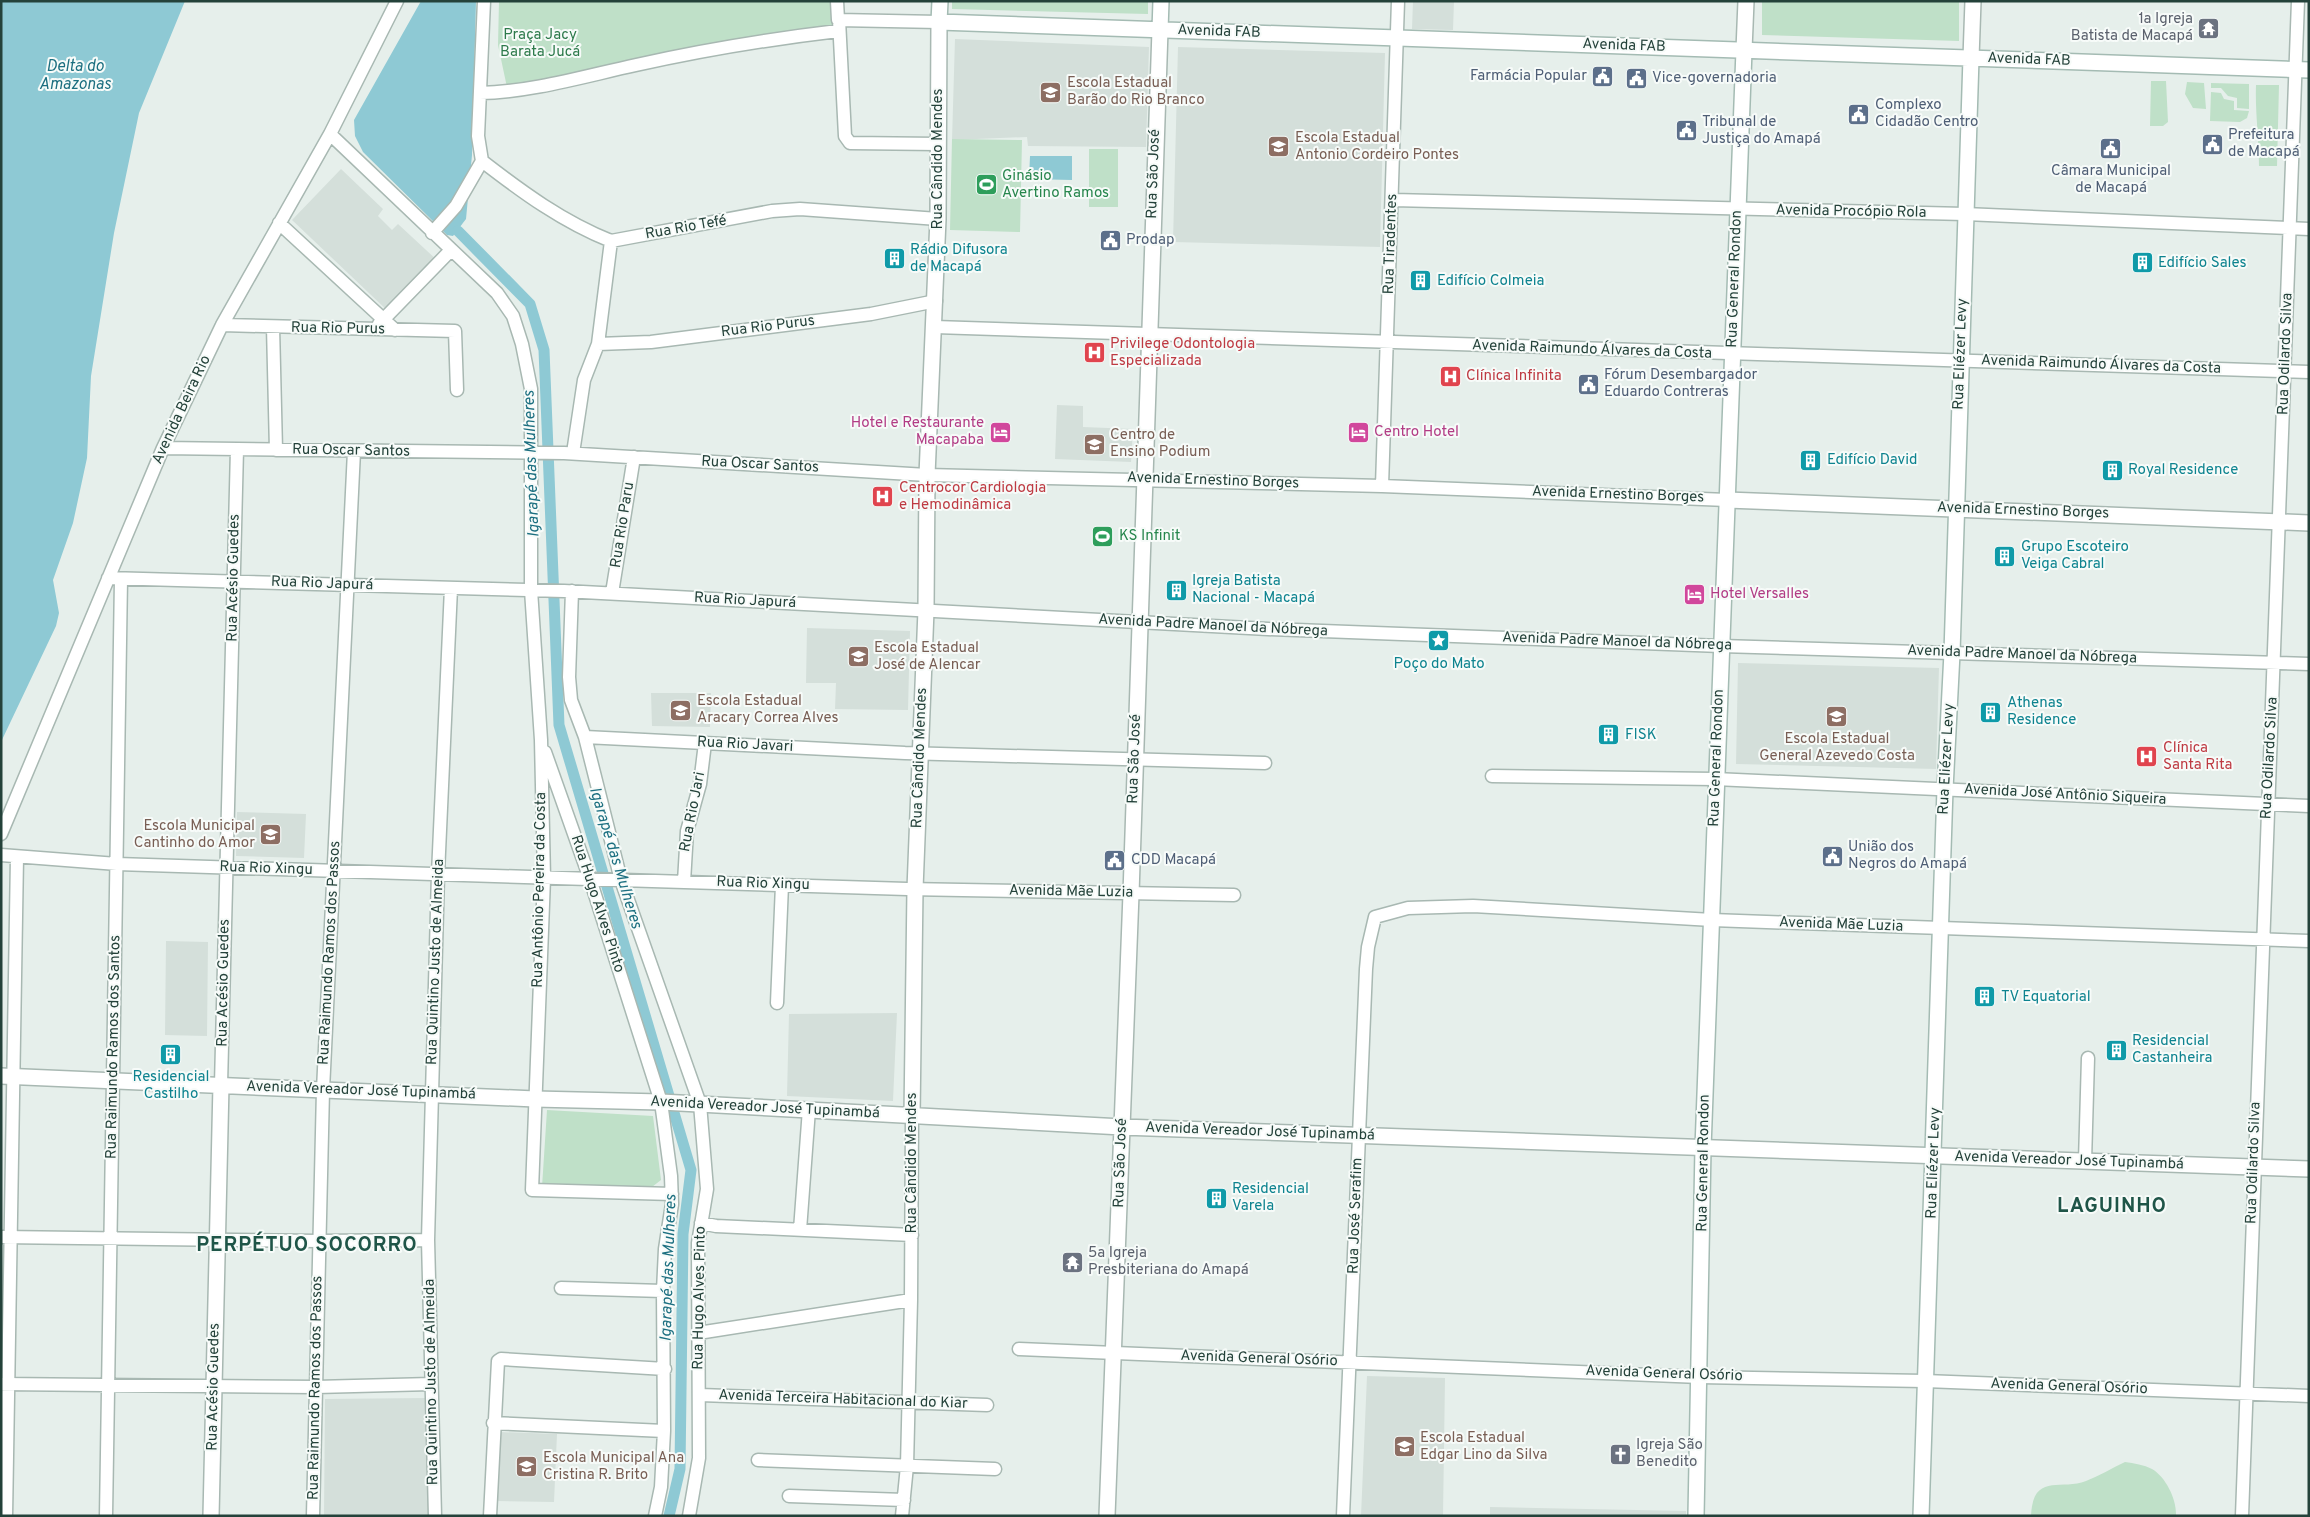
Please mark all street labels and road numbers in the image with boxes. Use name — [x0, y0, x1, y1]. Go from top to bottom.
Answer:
street label: Avenida FAB — [1177, 21, 1261, 43]
street label: Avenida FAB — [1582, 35, 1666, 57]
street label: Avenida FAB — [1987, 49, 2071, 71]
street label: Rua Cândido Mendes — [929, 89, 948, 229]
street label: Rua São José — [1143, 129, 1165, 219]
street label: Rua Tiradentes — [1380, 193, 1402, 295]
street label: Avenida Procópio Rola — [1775, 201, 1927, 223]
street label: Rua General Rondon — [1723, 210, 1747, 348]
street label: Rua Rio Tefé — [644, 211, 728, 245]
street label: Rua Odilardo Silva — [2274, 292, 2298, 416]
street label: Rua Eliézer Levy — [1950, 298, 1972, 410]
street label: Rua Rio Purus — [720, 312, 816, 342]
street label: Rua Rio Purus — [291, 319, 385, 339]
street label: Avenida Raimundo Álvares da Costa — [1472, 335, 1712, 364]
street label: Avenida Raimundo Álvares da Costa — [1981, 350, 2221, 379]
street label: Avenida Beira Rio — [148, 352, 216, 468]
street label: Rua Oscar Santos — [292, 440, 410, 462]
street label: Rua Oscar Santos — [701, 452, 819, 478]
street label: Avenida Ernestino Borges — [1127, 468, 1299, 494]
street label: Rua Rio Paru — [607, 481, 639, 569]
street label: Avenida Ernestino Borges — [1532, 482, 1704, 508]
street label: Avenida Ernestino Borges — [1937, 498, 2109, 524]
street label: Rua Acésio Guedes — [223, 514, 245, 642]
street label: Rua Rio Japurá — [270, 573, 374, 595]
street label: Rua Rio Japurá — [693, 589, 797, 613]
street label: Avenida Padre Manoel da Nóbrega — [1098, 610, 1328, 642]
street label: Avenida Padre Manoel da Nóbrega — [1502, 628, 1732, 656]
street label: Avenida Padre Manoel da Nóbrega — [1907, 641, 2137, 669]
street label: Rua Cândido Mendes — [908, 687, 932, 829]
street label: Rua General Rondon — [1705, 689, 1729, 827]
street label: Rua Odilardo Silva — [2257, 696, 2283, 820]
street label: Rua Eliézer Levy — [1935, 703, 1959, 815]
street label: Rua São José — [1124, 714, 1146, 804]
street label: Rua Rio Javari — [696, 733, 794, 757]
street label: Rua Rio Jari — [676, 770, 710, 854]
street label: Avenida José Antônio Siqueira — [1963, 780, 2167, 810]
street label: Rua Antônio Pereira da Costa — [529, 792, 551, 988]
street label: Rua Hugo Alves Pinto — [566, 833, 628, 975]
street label: Rua Raimundo Ramos dos Passos — [315, 840, 345, 1066]
street label: Rua Rio Xingu — [219, 858, 313, 880]
street label: Rua Quintino Justo de Almeida — [423, 858, 449, 1066]
street label: Rua Rio Xingu — [716, 873, 810, 895]
street label: Avenida Mãe Luzia — [1009, 881, 1133, 903]
street label: Avenida Mãe Luzia — [1778, 913, 1904, 937]
street label: Rua Acésio Guedes — [213, 919, 235, 1047]
street label: Rua Raimundo Ramos dos Santos — [103, 935, 125, 1159]
street label: Avenida Vereador José Tupinambá — [246, 1077, 476, 1105]
street label: Avenida Vereador José Tupinambá — [650, 1092, 880, 1124]
street label: Rua Cândido Mendes — [903, 1093, 922, 1233]
street label: Rua General Rondon — [1693, 1094, 1715, 1232]
street label: Rua Odilardo Silva — [2242, 1101, 2266, 1225]
street label: Rua Eliézer Levy — [1923, 1107, 1945, 1219]
street label: Rua São José — [1110, 1118, 1132, 1208]
street label: Avenida Vereador José Tupinambá — [1145, 1118, 1375, 1146]
street label: Avenida Vereador José Tupinambá — [1954, 1147, 2184, 1175]
street label: Rua José Serafim — [1344, 1157, 1368, 1275]
street label: Rua Hugo Alves Pinto — [689, 1226, 711, 1370]
street label: Rua Raimundo Ramos dos Passos — [305, 1276, 327, 1500]
street label: Rua Quintino Justo de Almeida — [421, 1279, 443, 1485]
street label: Rua Acésio Guedes — [203, 1323, 225, 1451]
street label: Avenida General Osório — [1180, 1347, 1338, 1371]
street label: Avenida General Osório — [1585, 1362, 1743, 1386]
street label: Avenida General Osório — [1990, 1375, 2148, 1399]
street label: Avenida Terceira Habitacional do Kiar — [718, 1386, 968, 1414]

